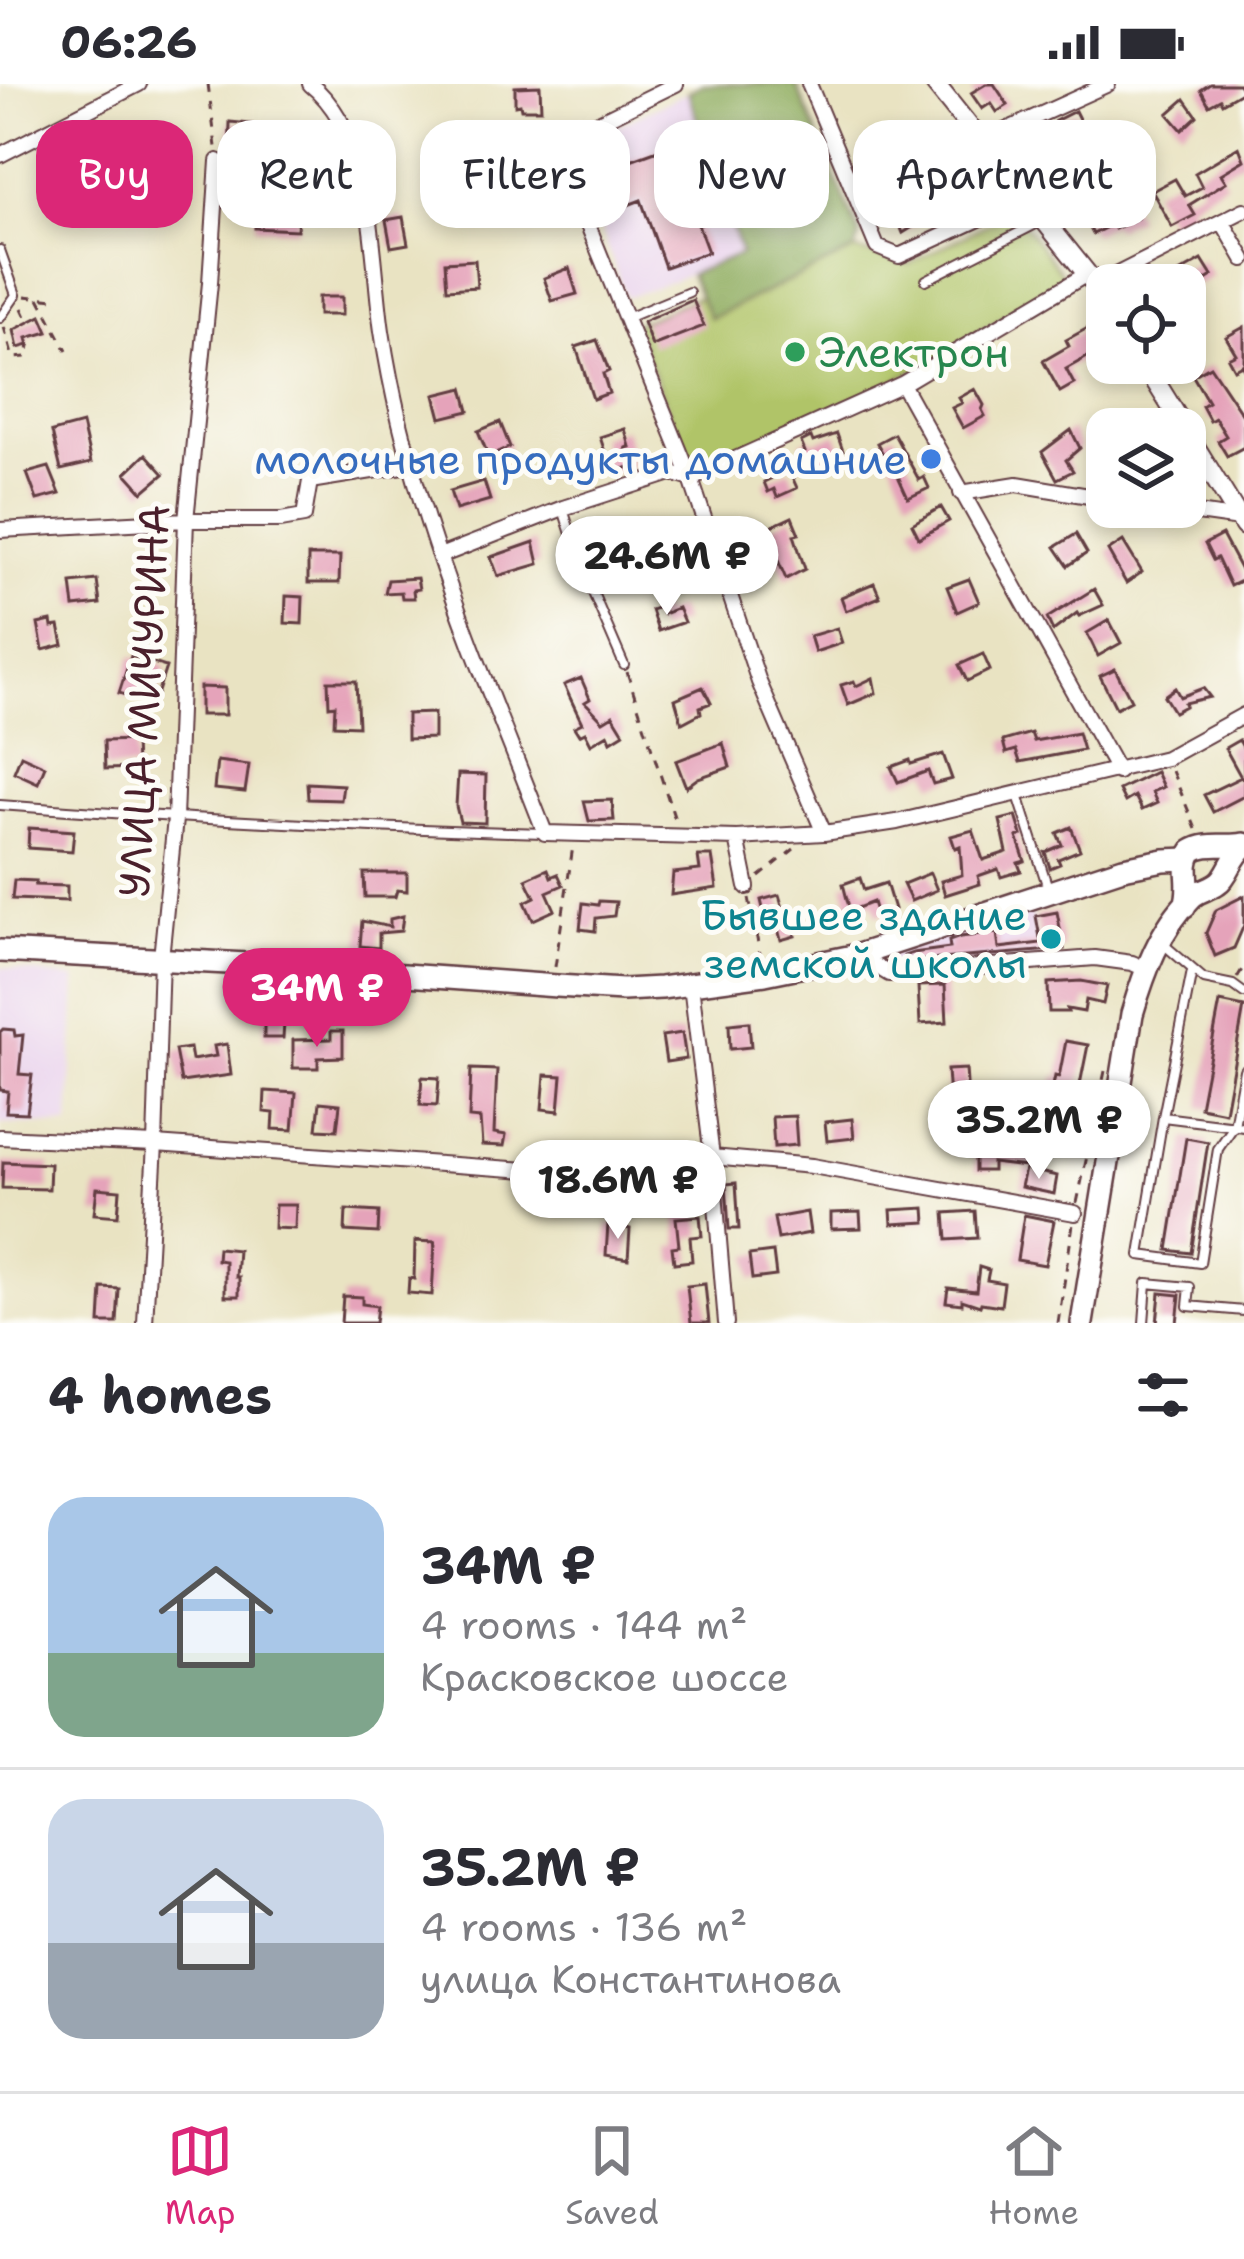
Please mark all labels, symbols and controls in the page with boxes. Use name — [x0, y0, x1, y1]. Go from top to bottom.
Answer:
text: 06:26 — [60, 12, 198, 72]
chip: Buy — [36, 120, 193, 228]
chip: Rent — [217, 120, 396, 228]
chip: Filters — [420, 120, 630, 228]
chip: New — [654, 120, 829, 228]
chip: Apartment — [853, 120, 1156, 228]
map controls — [1086, 264, 1206, 528]
button: locate — [1086, 264, 1206, 384]
place label: Электрон — [819, 324, 1009, 380]
marker: Электрон — [782, 339, 808, 365]
button: layers — [1086, 408, 1206, 528]
place label: молочные продукты домашние — [254, 431, 907, 487]
marker: молочные продукты домашние — [918, 446, 944, 472]
street label: УЛИЦА МИЧУРИНА — [106, 503, 182, 899]
pin: 24.6M ₽ — [556, 516, 778, 618]
text: 24.6M ₽ — [582, 529, 752, 581]
place label: Бывшее здание земской школы — [700, 887, 1027, 991]
marker: Бывшее здание земской школы — [1038, 926, 1064, 952]
pin: 34M ₽ — [233, 948, 401, 1050]
text: 34M ₽ — [249, 961, 385, 1013]
pin: 35.2M ₽ — [928, 1080, 1150, 1182]
text: 35.2M ₽ — [955, 1093, 1123, 1145]
pin: 18.6M ₽ — [507, 1140, 729, 1242]
text: 18.6M ₽ — [537, 1153, 699, 1205]
text: 4 homes — [48, 1361, 272, 1429]
icon: filters — [1130, 1362, 1196, 1428]
text: 34M ₽ — [420, 1531, 597, 1599]
icon: home — [144, 1545, 288, 1689]
text: 4 rooms · 144 m² — [420, 1599, 747, 1651]
text: Красковское шоссе — [420, 1651, 789, 1703]
text: 35.2M ₽ — [420, 1833, 641, 1901]
icon: home — [144, 1847, 288, 1991]
text: 4 rooms · 136 m² — [420, 1901, 747, 1953]
text: улица Константинова — [420, 1953, 841, 2005]
tab: Map — [165, 2118, 236, 2235]
tab: Saved — [565, 2118, 659, 2235]
tab: Home — [988, 2118, 1079, 2235]

